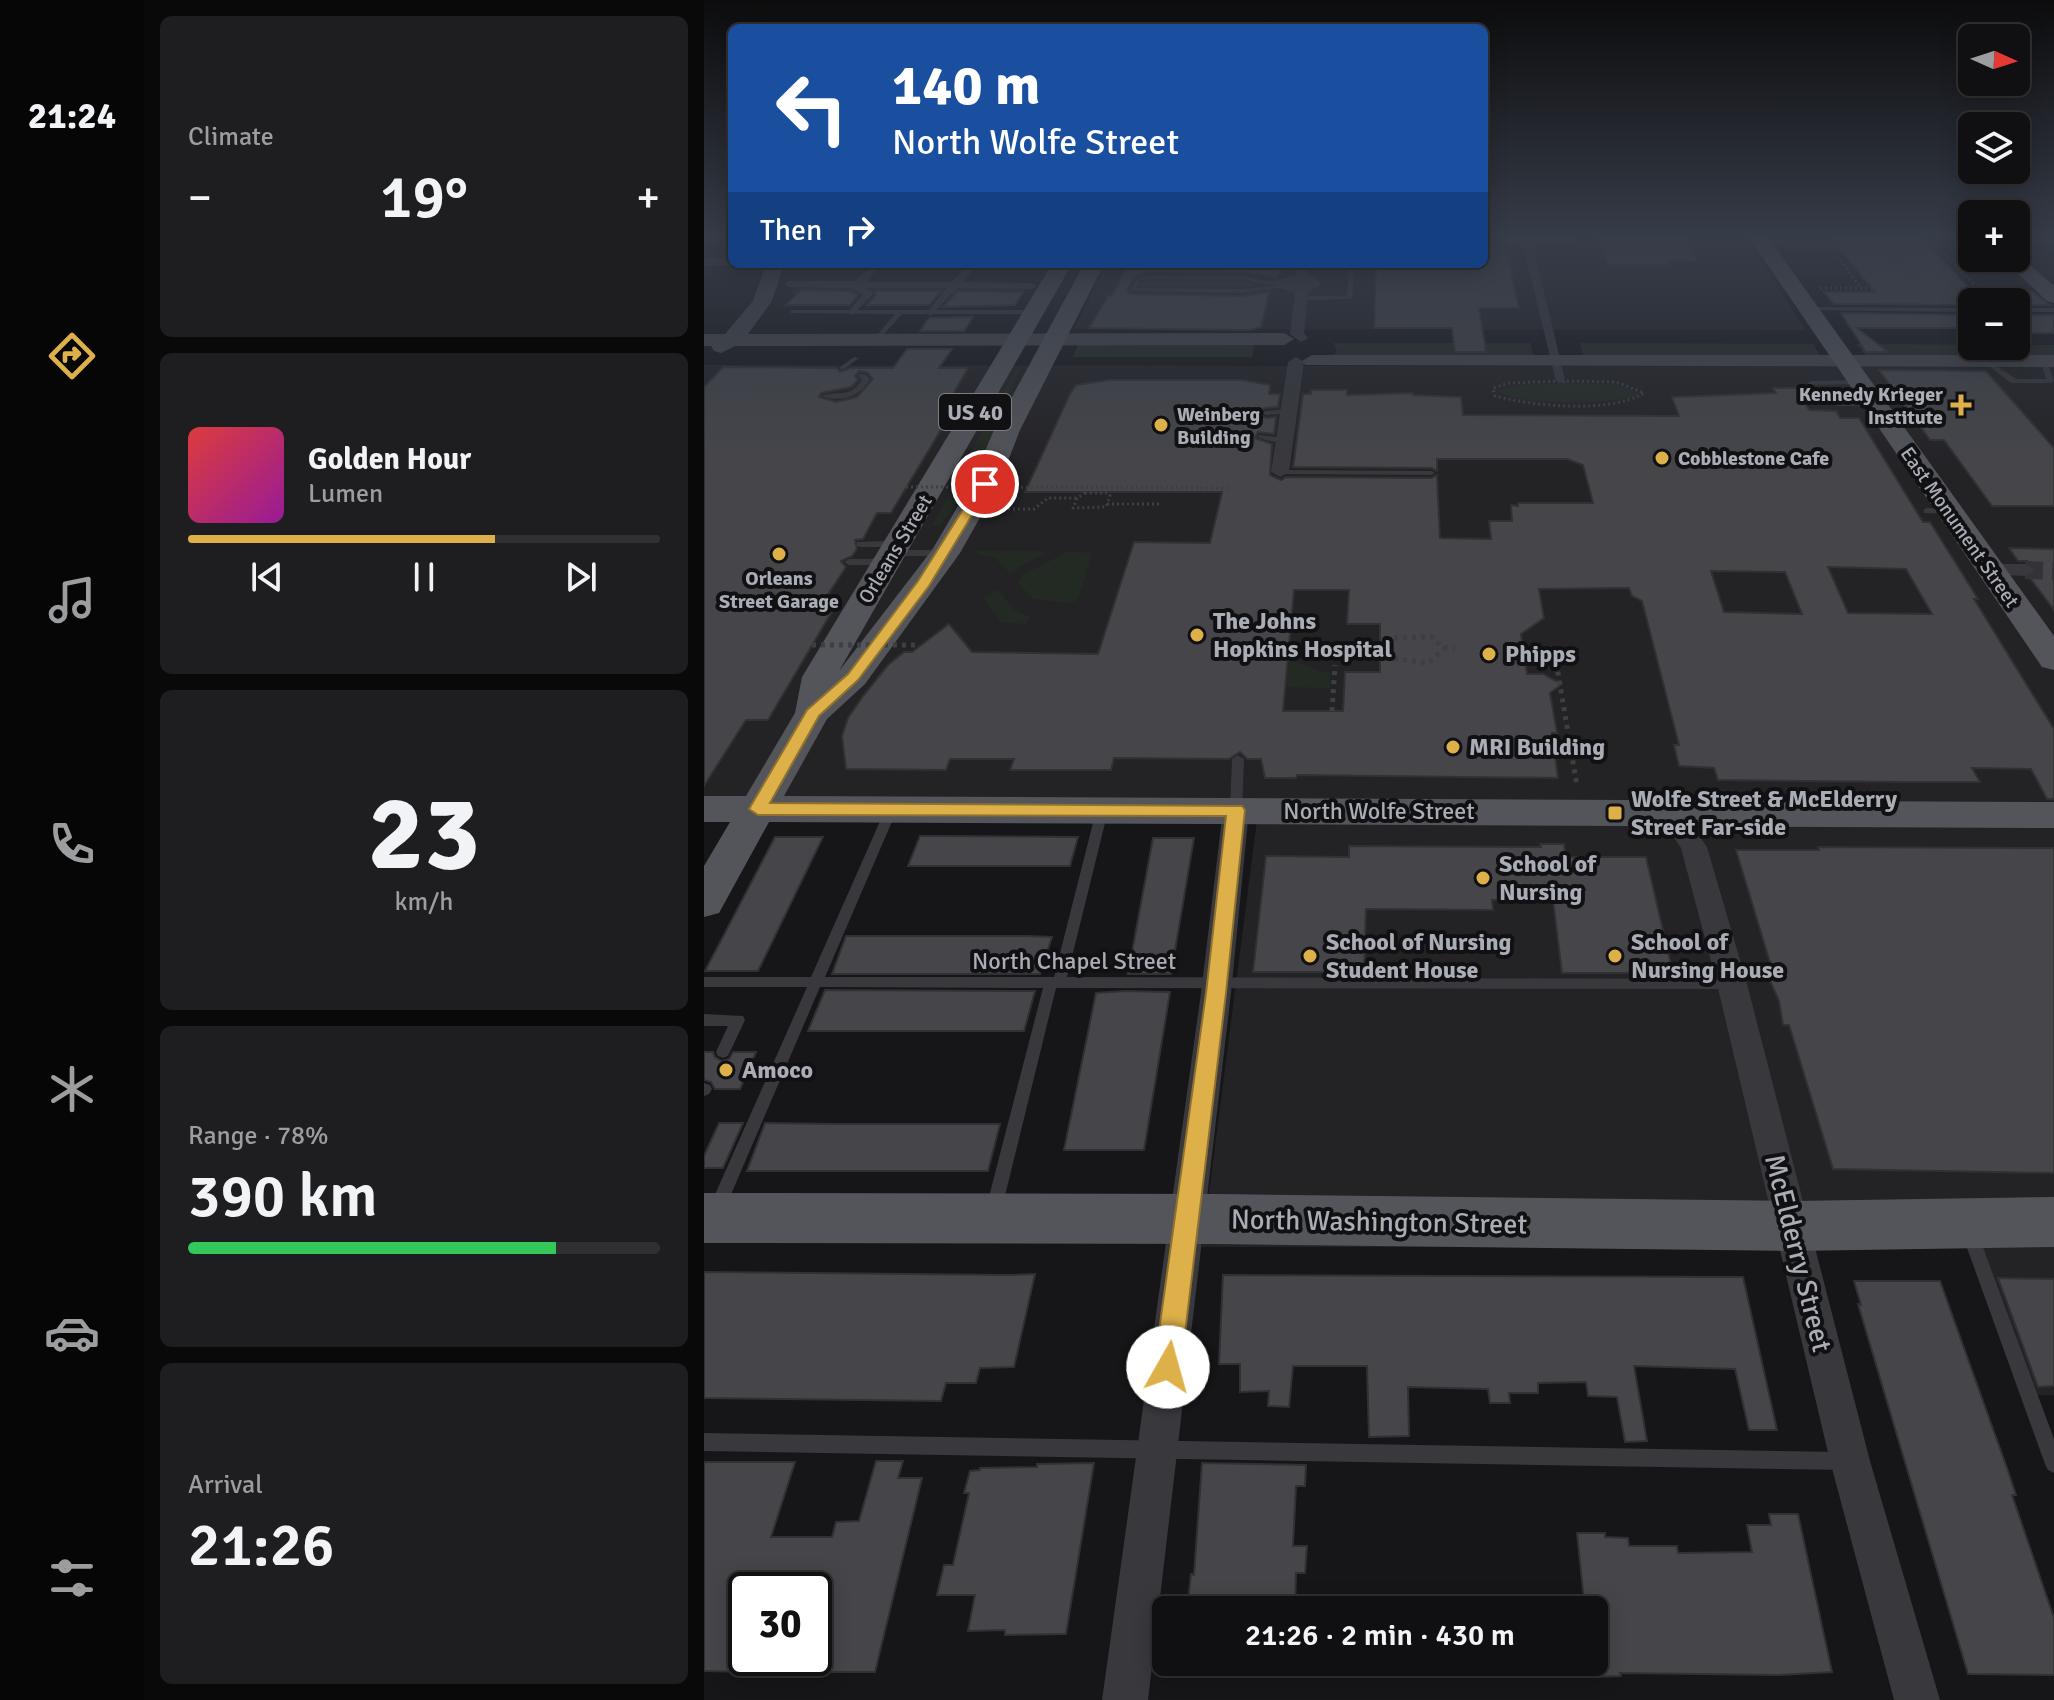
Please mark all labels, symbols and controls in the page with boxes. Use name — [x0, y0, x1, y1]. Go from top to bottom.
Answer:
north arrow — [1958, 24, 2030, 96]
map controls — [1958, 24, 2030, 360]
text: 140 m — [892, 51, 1040, 120]
icon: left — [760, 56, 864, 160]
text: 21:24 — [28, 94, 116, 139]
button: layers — [1958, 112, 2030, 184]
text: North Wolfe Street — [892, 120, 1179, 165]
text: Climate — [188, 121, 274, 153]
text: 19° — [380, 161, 468, 235]
text: − — [188, 171, 212, 225]
text: + — [636, 171, 660, 225]
button: + — [1958, 200, 2030, 272]
icon: right — [838, 208, 882, 252]
text: Then — [760, 212, 822, 249]
button: − — [1958, 288, 2030, 360]
icon: directions — [44, 328, 100, 384]
place label: Kennedy Krieger Institute — [1799, 382, 1943, 430]
road number: US 40 — [939, 394, 1011, 430]
marker: Kennedy Krieger Institute — [1950, 394, 1972, 416]
place label: Weinberg Building — [1177, 402, 1260, 450]
marker: Weinberg Building — [1152, 416, 1170, 434]
text: Golden Hour — [308, 441, 471, 478]
street label: East Monument Street — [1895, 442, 2024, 612]
place label: Cobblestone Cafe — [1678, 446, 1829, 471]
marker: Cobblestone Cafe — [1653, 449, 1671, 467]
pin — [951, 450, 1019, 518]
icon: arrive — [963, 462, 1007, 506]
text: Lumen — [308, 478, 383, 510]
street label: Orleans Street — [853, 490, 938, 608]
marker: Orleans Street Garage — [770, 545, 788, 563]
icon: previous — [245, 555, 289, 599]
icon: pause — [402, 555, 446, 599]
icon: next — [559, 555, 603, 599]
place label: Orleans Street Garage — [719, 566, 839, 614]
icon: music — [44, 572, 100, 628]
place label: The Johns Hopkins Hospital — [1213, 606, 1392, 664]
marker: The Johns Hopkins Hospital — [1188, 626, 1206, 644]
place label: Phipps — [1505, 639, 1576, 669]
marker: Phipps — [1480, 645, 1498, 663]
place label: MRI Building — [1469, 732, 1605, 762]
marker: MRI Building — [1444, 738, 1462, 756]
text: 23 — [368, 770, 480, 898]
place label: Wolfe Street & McElderry Street Far-side — [1631, 784, 1897, 842]
street label: North Wolfe Street — [1283, 796, 1475, 826]
marker: Wolfe Street & McElderry Street Far-side — [1606, 804, 1624, 822]
icon: phone — [44, 816, 100, 872]
place label: School of Nursing — [1499, 849, 1597, 907]
marker: School of Nursing — [1474, 869, 1492, 887]
text: km/h — [395, 886, 453, 918]
place label: School of Nursing Student House — [1326, 927, 1512, 985]
place label: School of Nursing House — [1631, 927, 1784, 985]
street label: North Chapel Street — [972, 946, 1176, 976]
marker: School of Nursing Student House — [1301, 947, 1319, 965]
marker: School of Nursing House — [1606, 947, 1624, 965]
place label: Amoco — [742, 1055, 813, 1085]
icon: climate — [44, 1061, 100, 1117]
marker: Amoco — [717, 1061, 735, 1079]
text: Range · 78% — [188, 1120, 329, 1152]
street label: McElderry Street — [1757, 1151, 1839, 1356]
text: 390 km — [188, 1160, 377, 1234]
street label: North Washington Street — [1231, 1202, 1528, 1242]
icon: car — [44, 1305, 100, 1361]
position arrow — [1126, 1325, 1210, 1409]
text: Arrival — [188, 1469, 263, 1501]
text: 21:26 — [188, 1509, 335, 1583]
icon: filters — [44, 1550, 100, 1606]
speed limit sign: 30 — [728, 1572, 832, 1676]
text: 21:26 · 2 min · 430 m — [1245, 1617, 1515, 1654]

